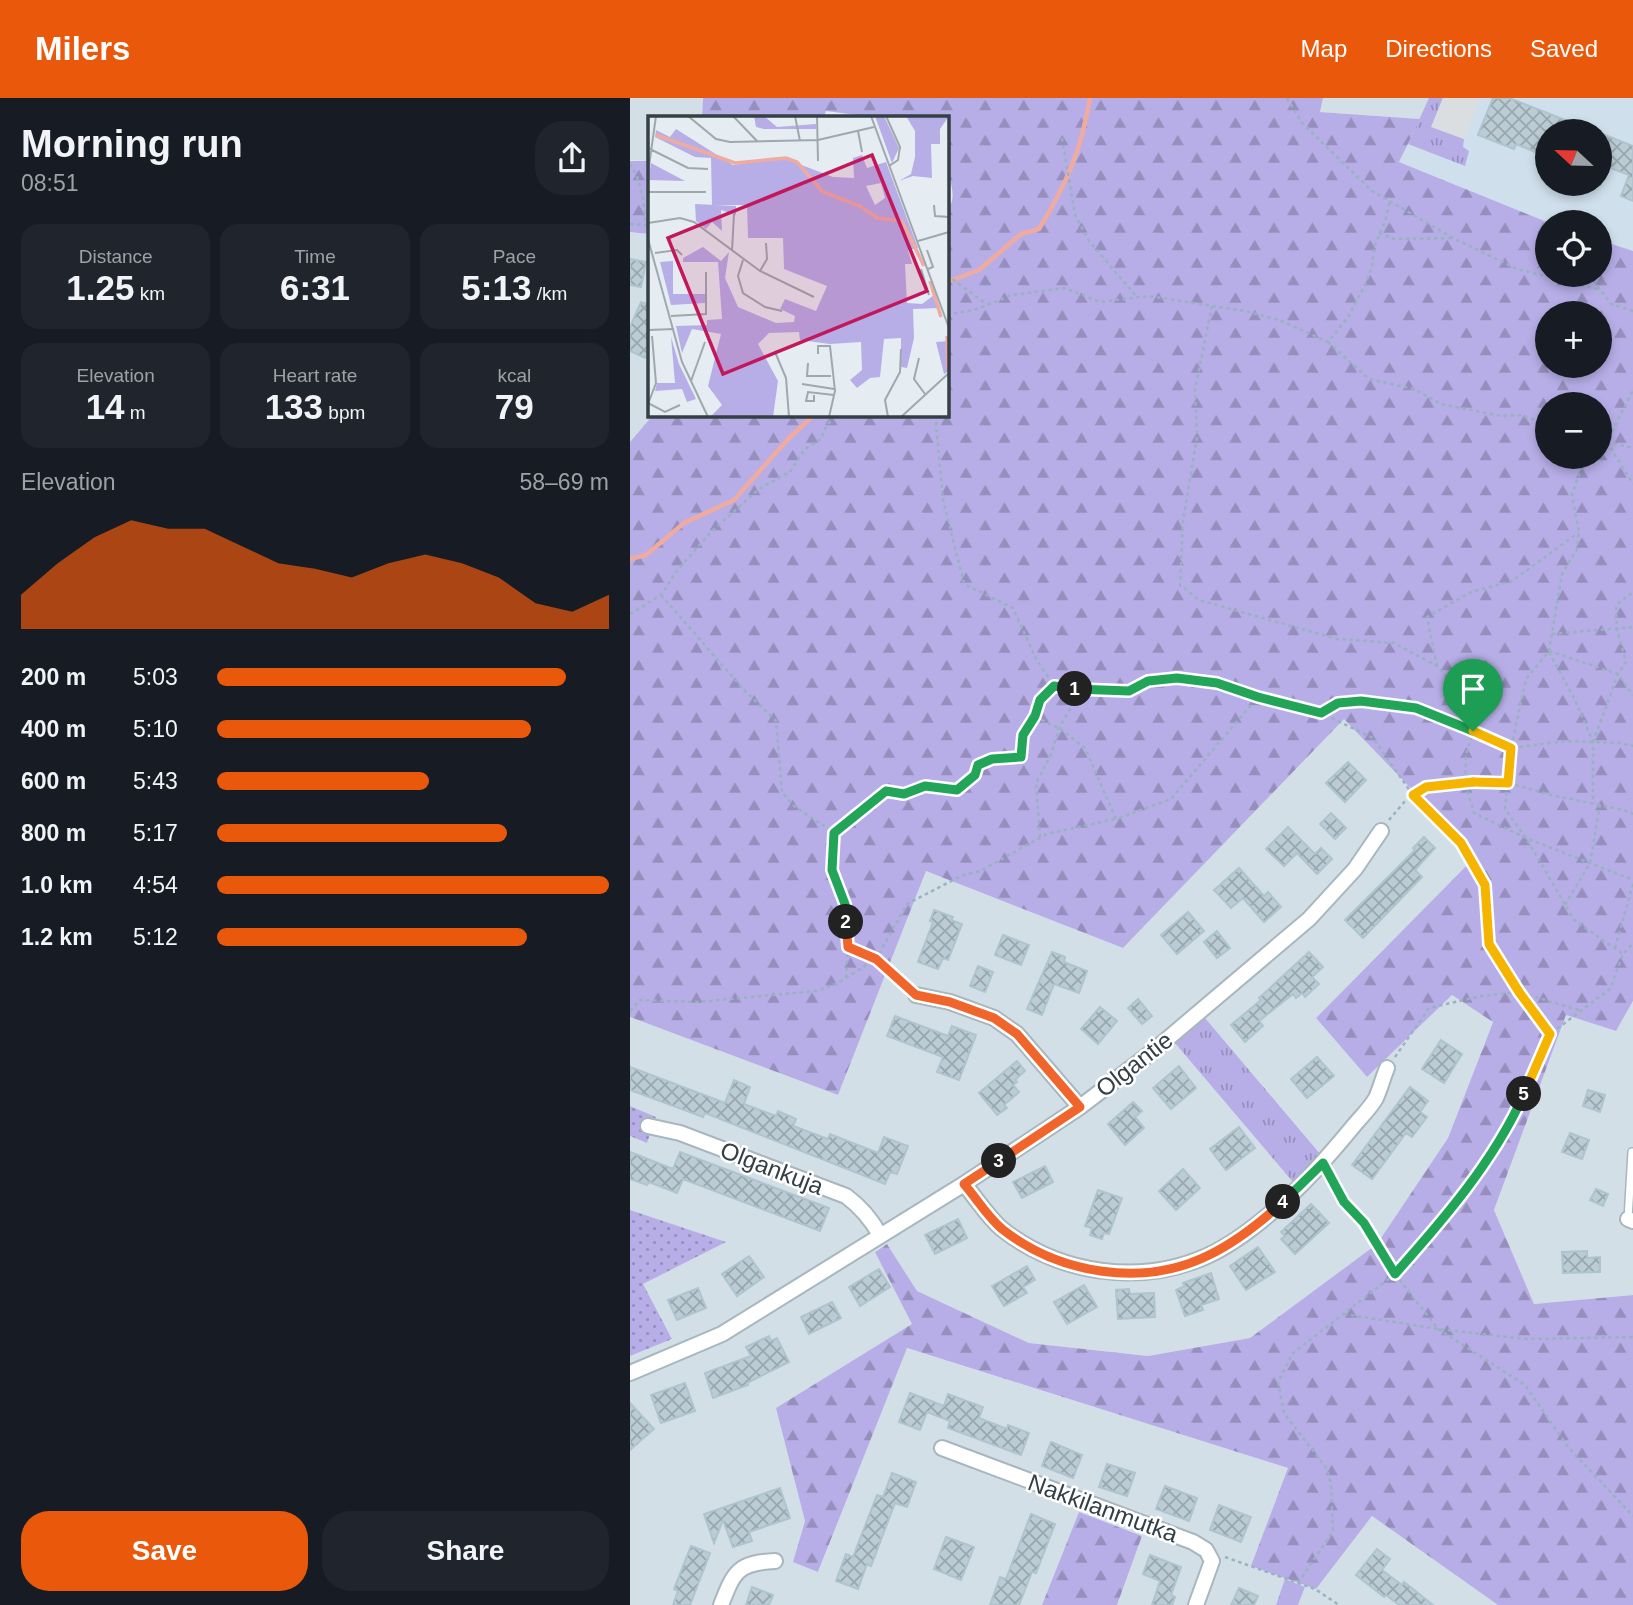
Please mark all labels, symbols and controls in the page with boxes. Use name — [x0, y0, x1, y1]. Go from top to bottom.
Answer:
text: Milers — [35, 30, 130, 67]
text: Map — [1301, 35, 1347, 62]
text: Directions — [1385, 35, 1492, 62]
text: Saved — [1530, 35, 1598, 62]
inset map — [648, 116, 948, 416]
north arrow — [1535, 119, 1612, 196]
map controls — [1535, 119, 1612, 469]
button: share — [535, 121, 609, 195]
text: Morning run — [21, 123, 243, 165]
text: 08:51 — [21, 170, 79, 196]
button: locate — [1535, 210, 1612, 287]
text: Distance — [79, 246, 153, 267]
text: Time — [294, 246, 336, 267]
text: Pace — [493, 246, 536, 267]
text: 1.25 — [66, 268, 134, 307]
text: 6:31 — [280, 268, 350, 307]
text: 5:13 — [461, 268, 531, 307]
text: km — [134, 283, 165, 304]
text: /km — [531, 283, 567, 304]
button: + — [1535, 301, 1612, 378]
text: Elevation — [77, 365, 155, 386]
text: Heart rate — [273, 365, 357, 386]
text: kcal — [497, 365, 531, 386]
text: 14 — [86, 387, 125, 426]
text: 133 — [265, 387, 323, 426]
text: 79 — [495, 387, 534, 426]
button: − — [1535, 392, 1612, 469]
text: m — [125, 402, 146, 423]
text: bpm — [323, 402, 365, 423]
text: Elevation — [21, 469, 116, 495]
text: 58–69 m — [519, 469, 609, 495]
pin — [1443, 659, 1503, 731]
text: 200 m — [21, 664, 86, 690]
text: 5:03 — [133, 664, 178, 690]
icon: arrive — [1454, 670, 1492, 708]
pin: 1 — [1058, 672, 1092, 706]
text: 1 — [1069, 678, 1080, 699]
text: 400 m — [21, 716, 86, 742]
text: 5:10 — [133, 716, 178, 742]
text: 600 m — [21, 768, 86, 794]
text: 5:43 — [133, 768, 178, 794]
text: 800 m — [21, 820, 86, 846]
text: 5:17 — [133, 820, 178, 846]
text: 1.0 km — [21, 872, 93, 898]
text: 4:54 — [133, 872, 178, 898]
pin: 2 — [828, 904, 864, 940]
text: 2 — [840, 911, 851, 932]
text: 1.2 km — [21, 924, 93, 950]
text: 5:12 — [133, 924, 178, 950]
street label: Olgantie — [1090, 1026, 1178, 1102]
pin: 5 — [1506, 1076, 1542, 1112]
text: 5 — [1518, 1083, 1529, 1104]
street label: Olgankuja — [717, 1136, 828, 1200]
pin: 3 — [982, 1144, 1016, 1178]
text: 3 — [993, 1150, 1004, 1171]
pin: 4 — [1266, 1184, 1300, 1220]
text: 4 — [1277, 1191, 1288, 1212]
street label: Nakkilanmutka — [1024, 1468, 1182, 1548]
button: Save — [21, 1511, 308, 1591]
button: Share — [322, 1511, 609, 1591]

